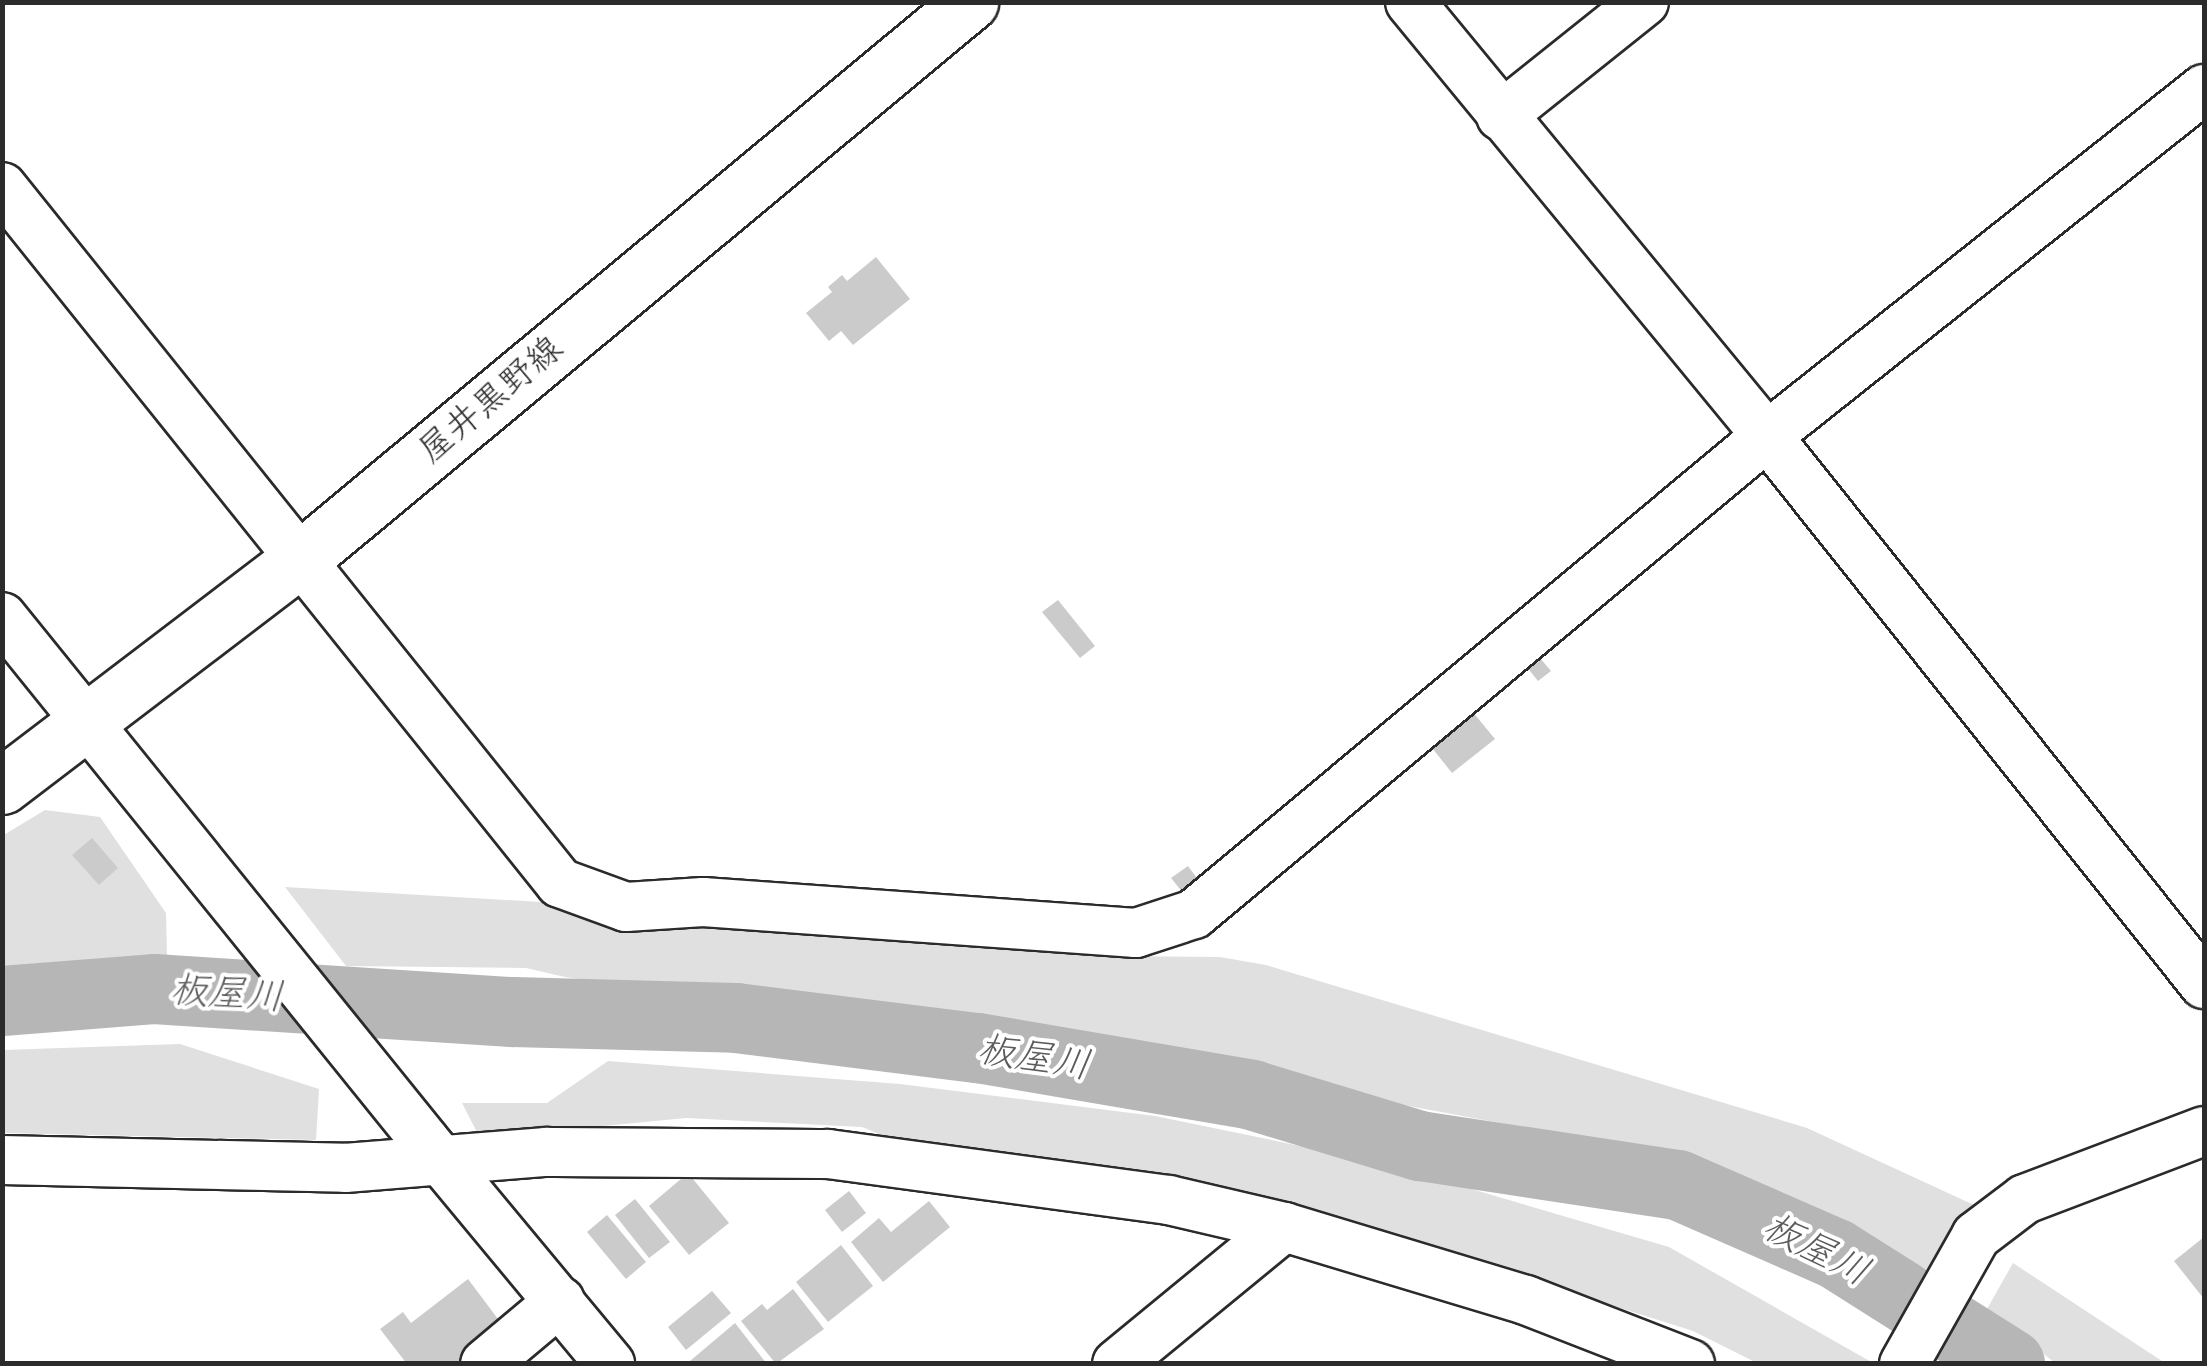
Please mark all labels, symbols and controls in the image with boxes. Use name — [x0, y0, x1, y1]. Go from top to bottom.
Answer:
street label: 屋井黒野線 — [410, 328, 572, 472]
water label: 板屋川 — [169, 967, 285, 1021]
water label: 板屋川 — [974, 1027, 1094, 1089]
water label: 板屋川 — [1755, 1204, 1877, 1296]

